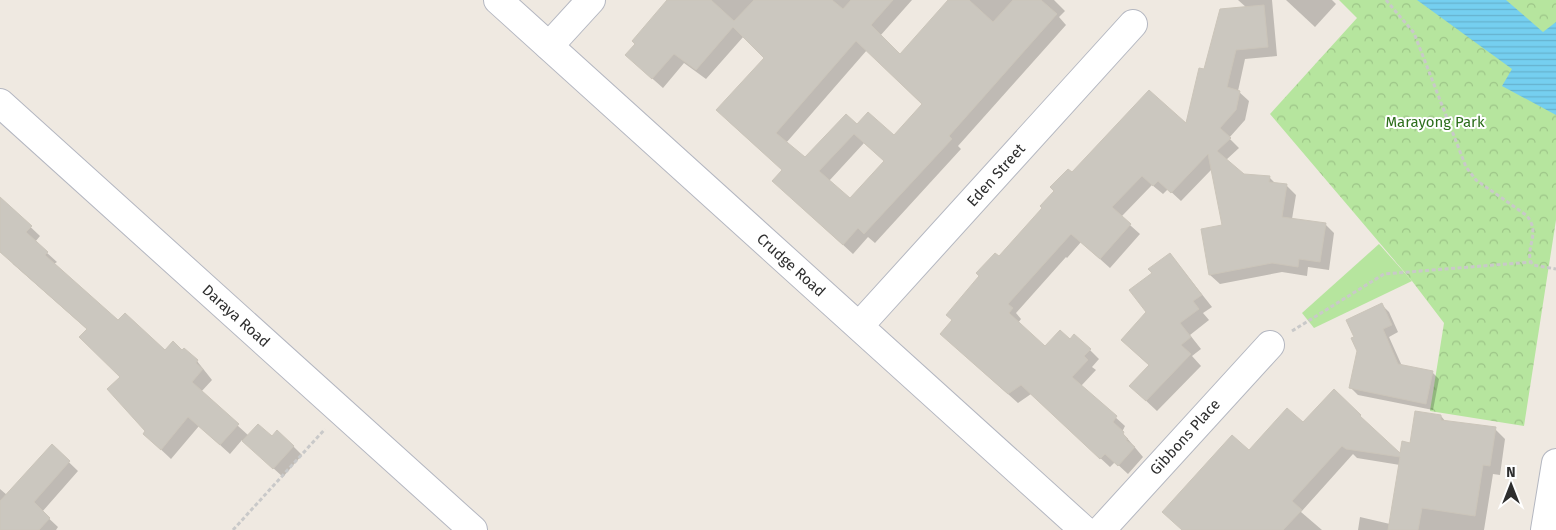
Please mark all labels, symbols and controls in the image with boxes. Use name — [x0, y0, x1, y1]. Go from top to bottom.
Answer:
park label: Marayong Park — [1385, 113, 1485, 131]
street label: Eden Street — [963, 139, 1029, 210]
street label: Crudge Road — [753, 230, 829, 300]
street label: Daraya Road — [198, 281, 274, 351]
street label: Gibbons Place — [1146, 395, 1224, 479]
north arrow — [1486, 460, 1536, 510]
text: N — [1506, 464, 1516, 481]

